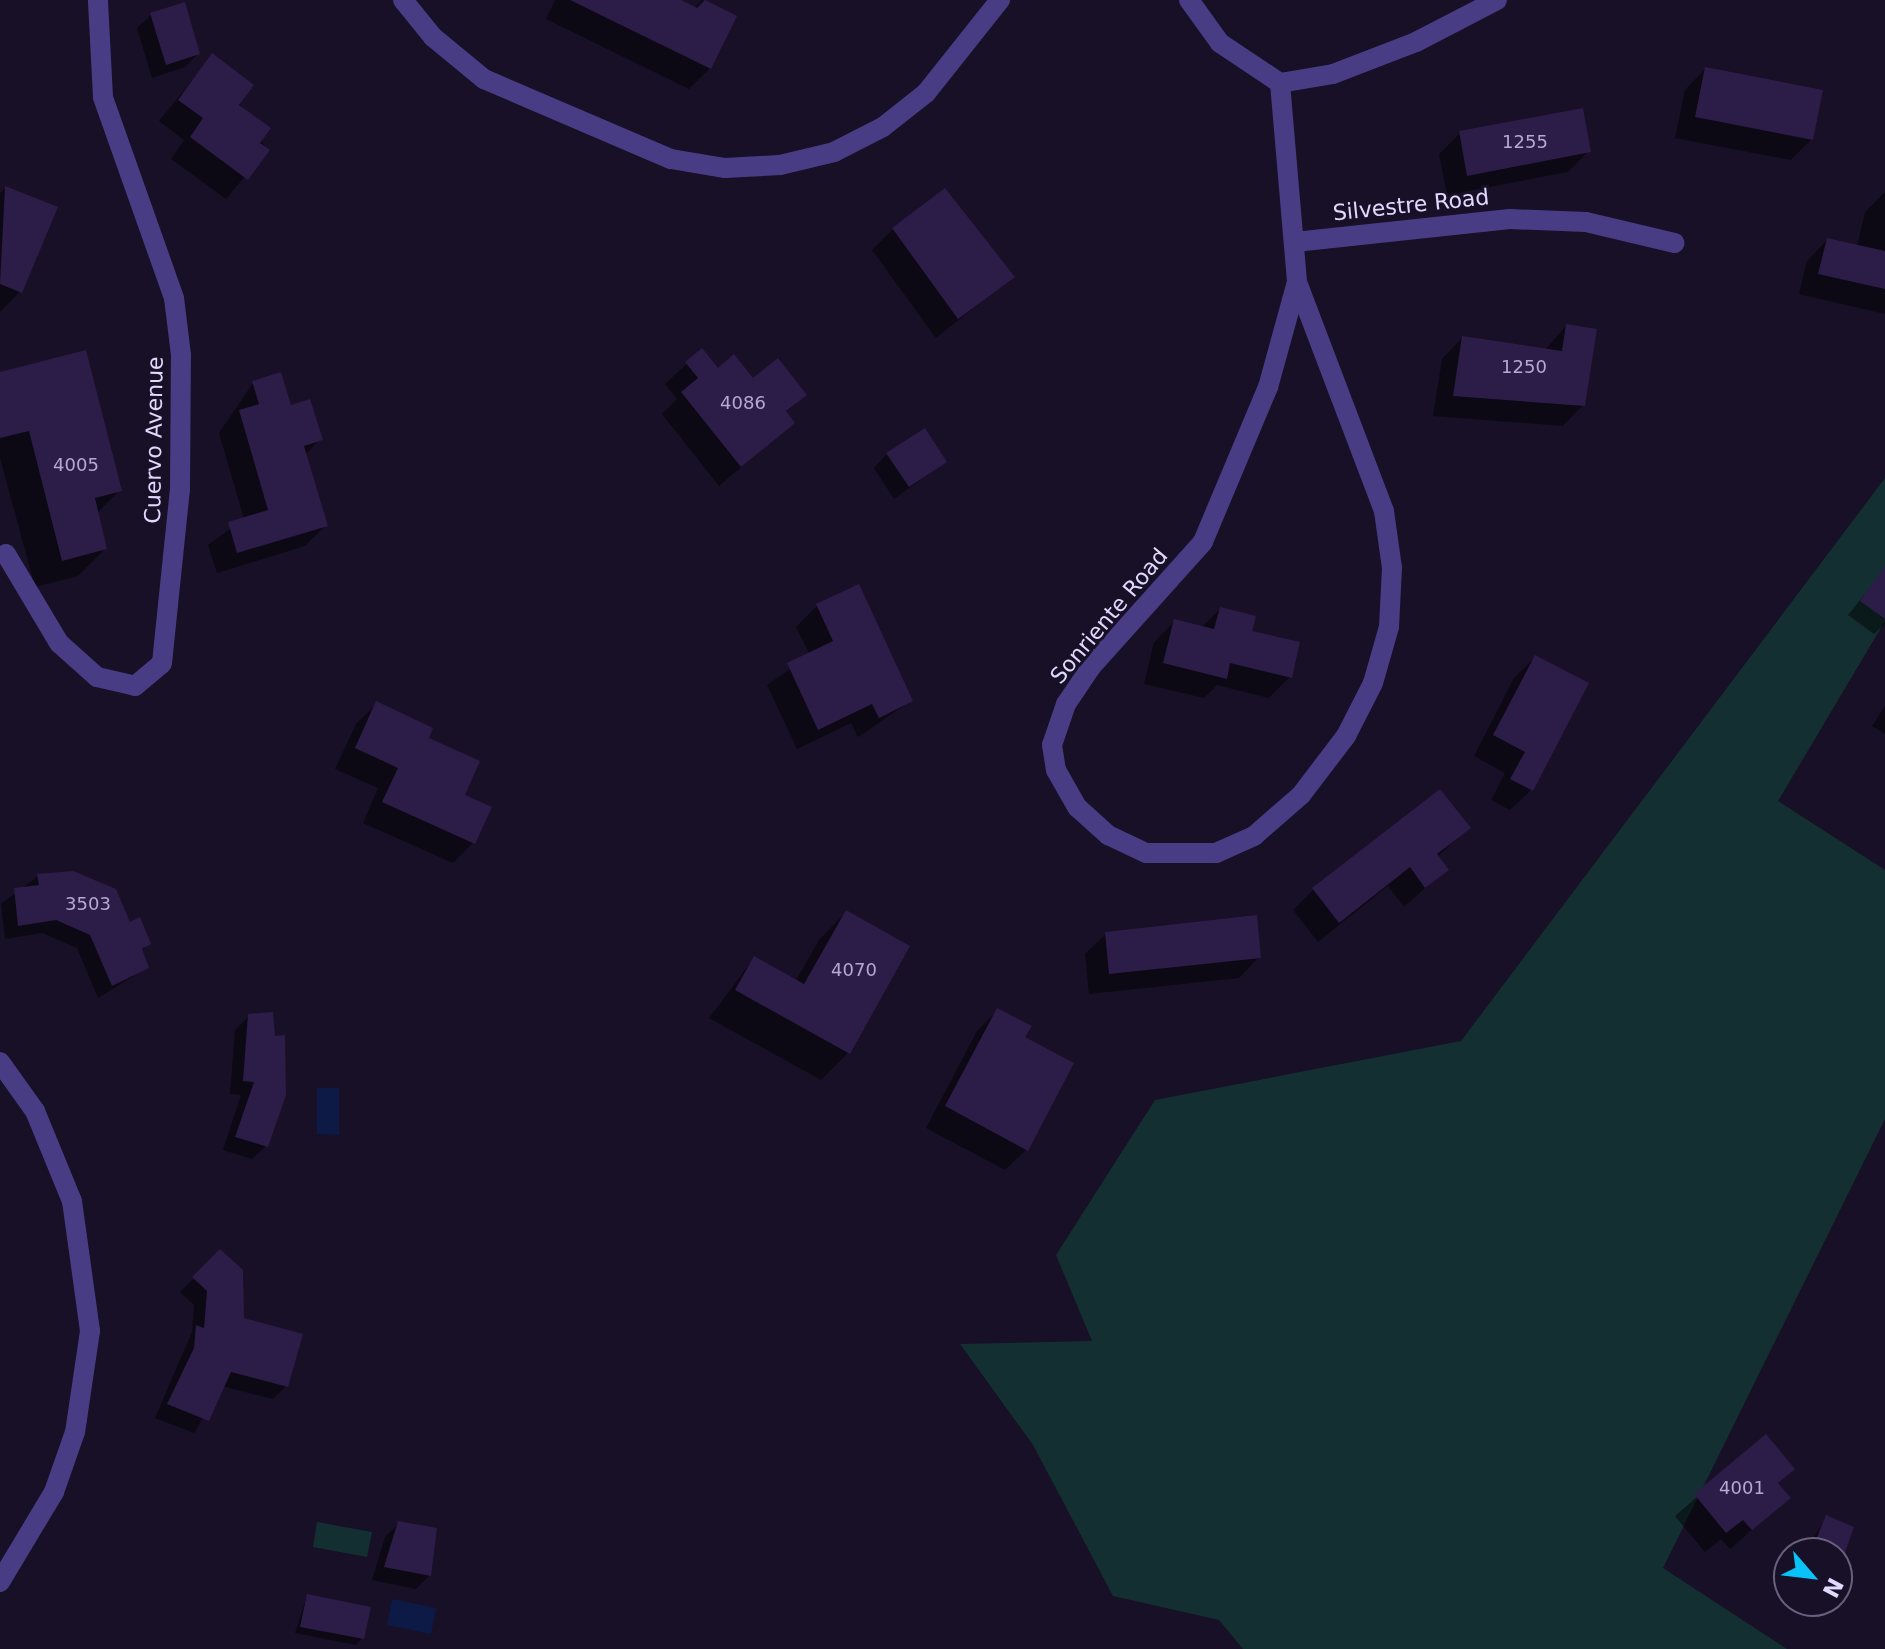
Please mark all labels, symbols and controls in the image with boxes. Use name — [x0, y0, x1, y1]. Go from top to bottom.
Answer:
house number: 1255 — [1502, 131, 1548, 153]
street label: Silvestre Road — [1331, 184, 1491, 226]
street label: Cuervo Avenue — [139, 356, 169, 524]
house number: 1250 — [1501, 356, 1547, 378]
house number: 4086 — [720, 392, 766, 414]
house number: 4005 — [53, 454, 99, 476]
street label: Sonriente Road — [1045, 543, 1173, 689]
house number: 3503 — [65, 893, 111, 915]
house number: 4070 — [831, 959, 877, 981]
house number: 4001 — [1719, 1477, 1765, 1499]
north arrow — [1773, 1537, 1853, 1617]
text: N — [1818, 1574, 1848, 1602]

